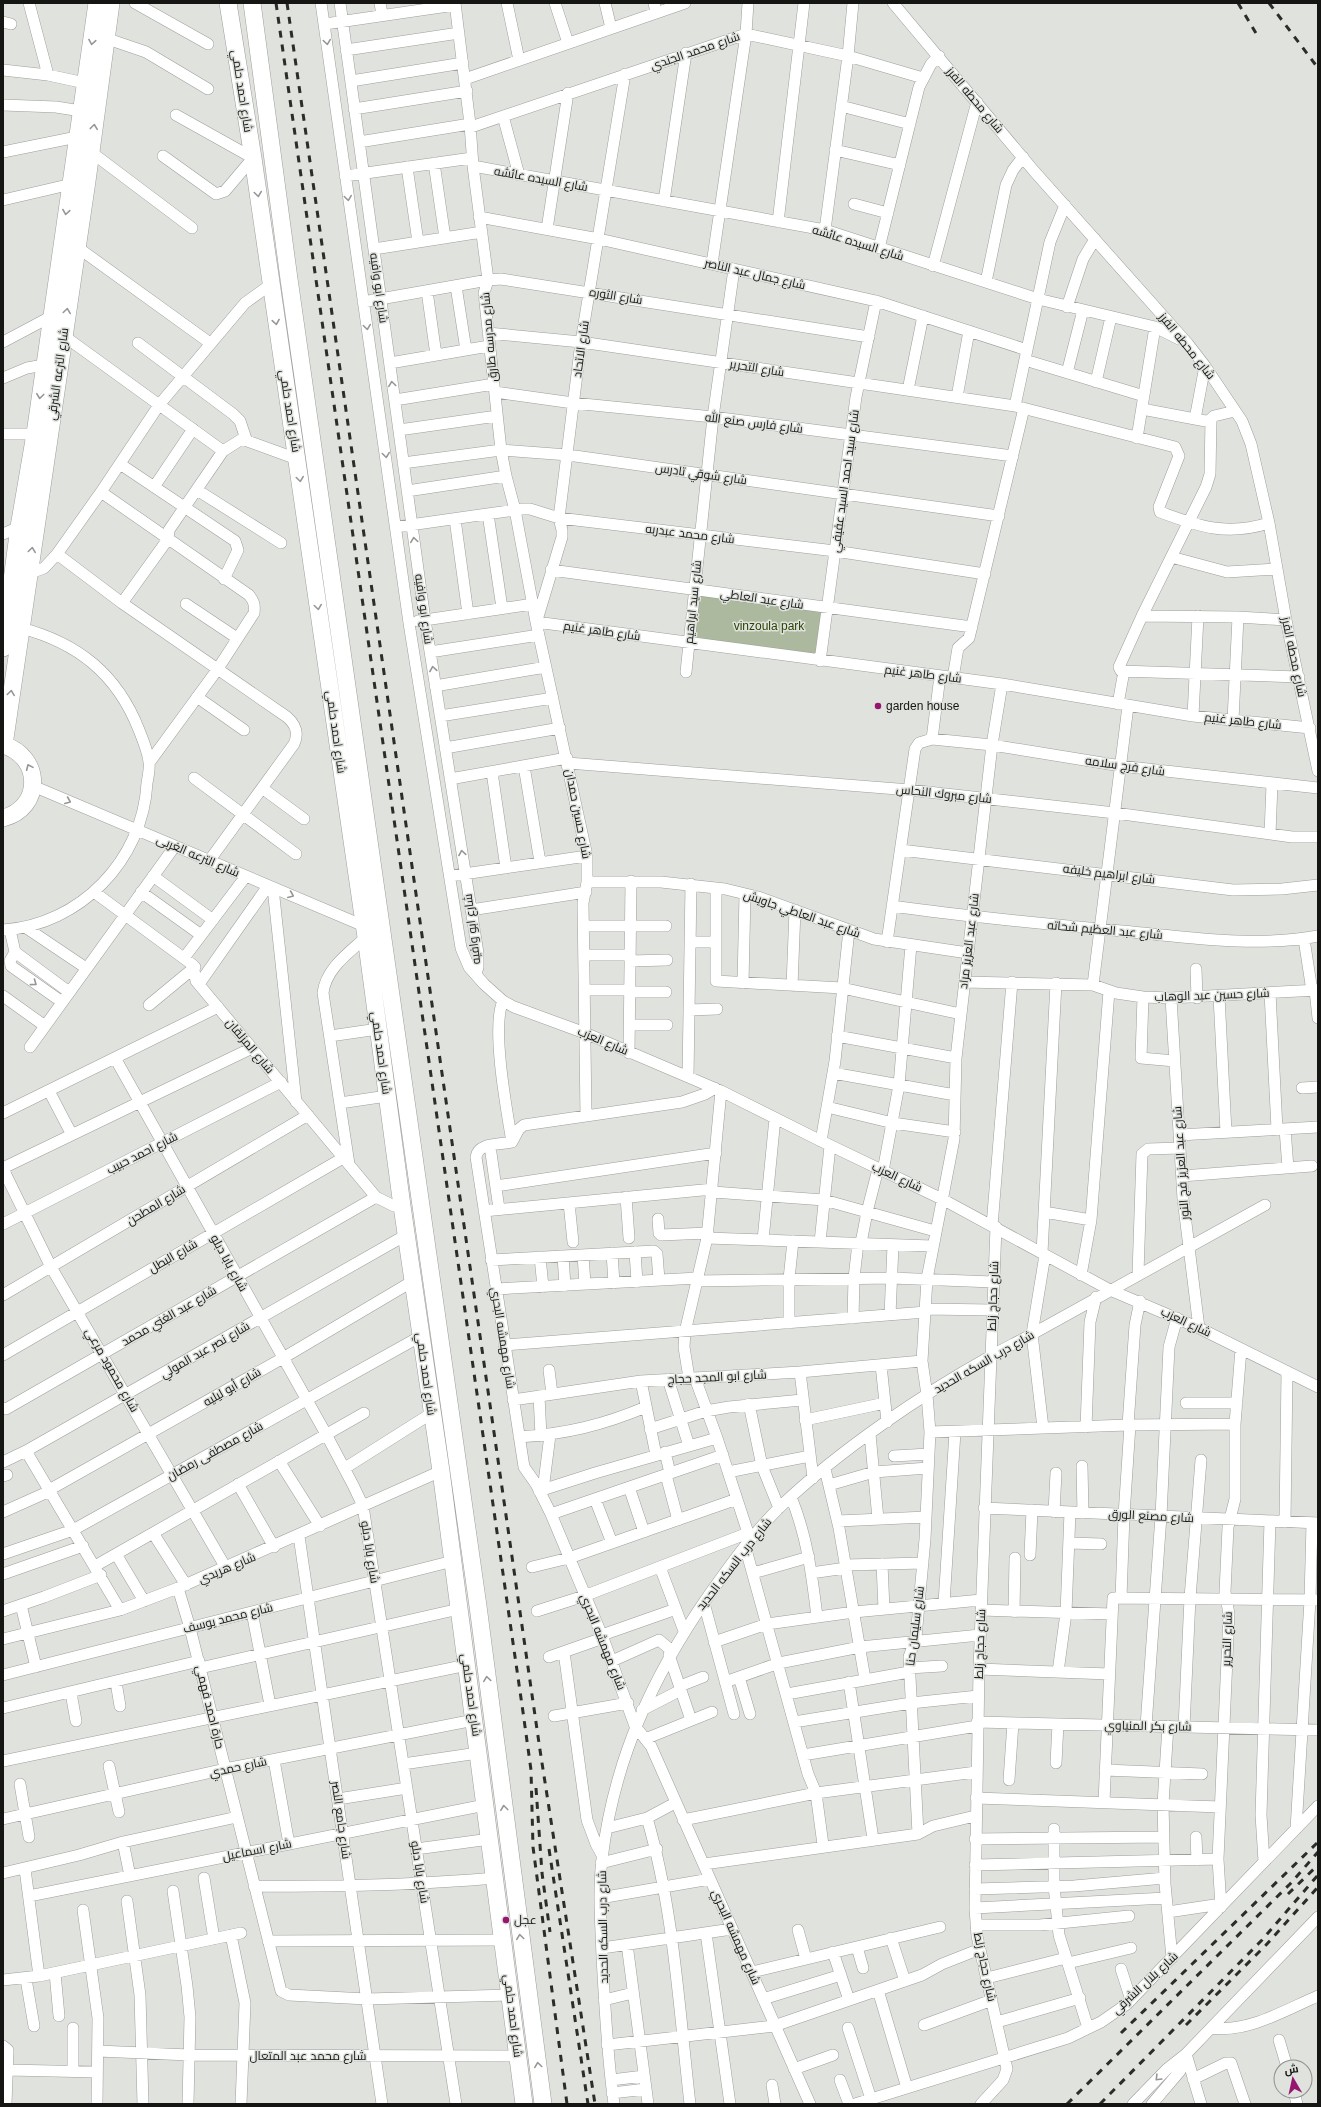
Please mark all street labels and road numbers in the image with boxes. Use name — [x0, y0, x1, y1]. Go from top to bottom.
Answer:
street label: شارع محمد الجندي — [648, 29, 743, 76]
street label: شارع احمد حلمي — [226, 49, 255, 134]
street label: شارع محطه الفرز — [942, 63, 1007, 137]
street label: شارع السيده عائشه — [493, 164, 589, 195]
street label: شارع السيده عائشه — [810, 222, 905, 265]
street label: شارع ابو وافيه — [366, 252, 391, 324]
street label: شارع جمال عبد الناصر — [702, 255, 807, 293]
street label: شارع الثوره — [588, 285, 644, 308]
street label: شارع مدرسه طارق — [478, 291, 501, 382]
street label: شارع محطه الفرز — [1154, 309, 1218, 383]
street label: شارع الاتحاد — [570, 320, 593, 378]
street label: شارع الترعه الشرقي — [45, 327, 74, 422]
street label: شارع التحرير — [727, 357, 785, 380]
street label: شارع احمد حلمي — [274, 369, 303, 454]
street label: شارع فارس صنع الله — [704, 409, 804, 437]
street label: شارع سيد احمد السيد عفيفي — [828, 409, 865, 554]
street label: شارع شوقي تادرس — [654, 461, 748, 490]
street label: شارع محمد عبدربه — [644, 522, 735, 547]
street label: شارع سيد ابراهيم — [682, 559, 705, 645]
street label: شارع ابو وافيه — [411, 573, 436, 645]
street label: شارع عبد العاطي — [719, 586, 805, 615]
street label: شارع محطه الفرز — [1277, 615, 1309, 699]
street label: شارع طاهر غنيم — [562, 619, 641, 644]
street label: شارع طاهر غنيم — [884, 662, 962, 687]
street label: شارع احمد حلمي — [320, 690, 349, 775]
street label: شارع طاهر غنيم — [1204, 710, 1282, 733]
street label: شارع فرج سلامه — [1084, 753, 1166, 780]
street label: شارع حسين حمدان — [561, 768, 594, 860]
street label: شارع مبروك النحاس — [895, 782, 993, 807]
street label: شارع الترعه الغربى — [154, 832, 242, 881]
street label: شارع ابراهيم خليفه — [1062, 861, 1156, 888]
street label: شارع عبد العاطي جاويش — [741, 887, 862, 943]
street label: شارع عبد العزيز مراد — [956, 892, 983, 990]
street label: شارع ابو وافيه — [461, 893, 484, 965]
street label: شارع عبد العظيم شحاته — [1047, 918, 1163, 943]
street label: شارع حسين عبد الوهاب — [1154, 986, 1270, 1005]
street label: شارع احمد حلمي — [365, 1011, 394, 1096]
street label: شارع المزلقان — [222, 1016, 277, 1077]
street label: شارع العزب — [575, 1024, 631, 1059]
street label: شارع عبد العزيز فج النور — [1170, 1105, 1193, 1221]
street label: شارع احمد حبيب — [104, 1129, 180, 1178]
street label: شارع العزب — [869, 1159, 924, 1196]
street label: شارع المطحن — [124, 1182, 188, 1229]
street label: شارع بابا دبلو — [207, 1232, 250, 1294]
street label: شارع البطل — [146, 1236, 200, 1276]
street label: شارع حجاج زلط — [985, 1261, 1002, 1331]
street label: شارع عبد الغني محمد — [119, 1283, 221, 1351]
street label: شارع مهمشه البحري — [485, 1286, 518, 1390]
street label: شارع العزب — [1158, 1304, 1213, 1341]
street label: شارع نصر عبد المولي — [158, 1319, 254, 1384]
street label: شارع محمود مرعي — [80, 1325, 142, 1416]
street label: شارع درب السكه الحديد — [931, 1328, 1037, 1397]
street label: شارع احمد حلمي — [410, 1332, 439, 1417]
street label: شارع أبو ليليه — [200, 1364, 264, 1410]
street label: شارع ابو المجد حجاج — [667, 1367, 767, 1388]
street label: شارع مصطفى رمضان — [164, 1419, 266, 1484]
street label: شارع مصنع الورق — [1108, 1507, 1194, 1526]
street label: شارع درب السكه الحديد — [694, 1515, 775, 1614]
street label: شارع بابا دبلو — [357, 1520, 382, 1584]
street label: شارع هريدي — [196, 1550, 259, 1589]
street label: شارع سليمان حنا — [903, 1585, 928, 1667]
street label: شارع مهمشه البحري — [575, 1592, 629, 1693]
street label: شارع محمد يوسف — [182, 1600, 275, 1637]
street label: شارع حجاج زلط — [972, 1609, 989, 1679]
street label: شارع التحرير — [1219, 1611, 1236, 1668]
street label: شارع احمد حلمي — [455, 1653, 484, 1738]
street label: حارة احمد فهمي — [190, 1664, 227, 1751]
street label: شارع بكر المنياوي — [1104, 1718, 1192, 1737]
street label: شارع حمدي — [208, 1754, 269, 1783]
street label: شارع جامع النصر — [327, 1779, 353, 1860]
street label: شارع اسماعيل — [221, 1836, 293, 1865]
street label: شارع بابا دبلو — [407, 1840, 432, 1904]
street label: شارع درب السكه الحديد — [595, 1870, 612, 1984]
street label: شارع مهمشه البحري — [706, 1887, 763, 1988]
street label: شارع حجاج زلط — [970, 1931, 999, 2003]
street label: شارع بلال الشرقي — [1109, 1949, 1183, 2019]
street label: شارع احمد حلمي — [498, 1974, 525, 2059]
street label: شارع محمد عبد المتعال — [249, 2049, 367, 2064]

